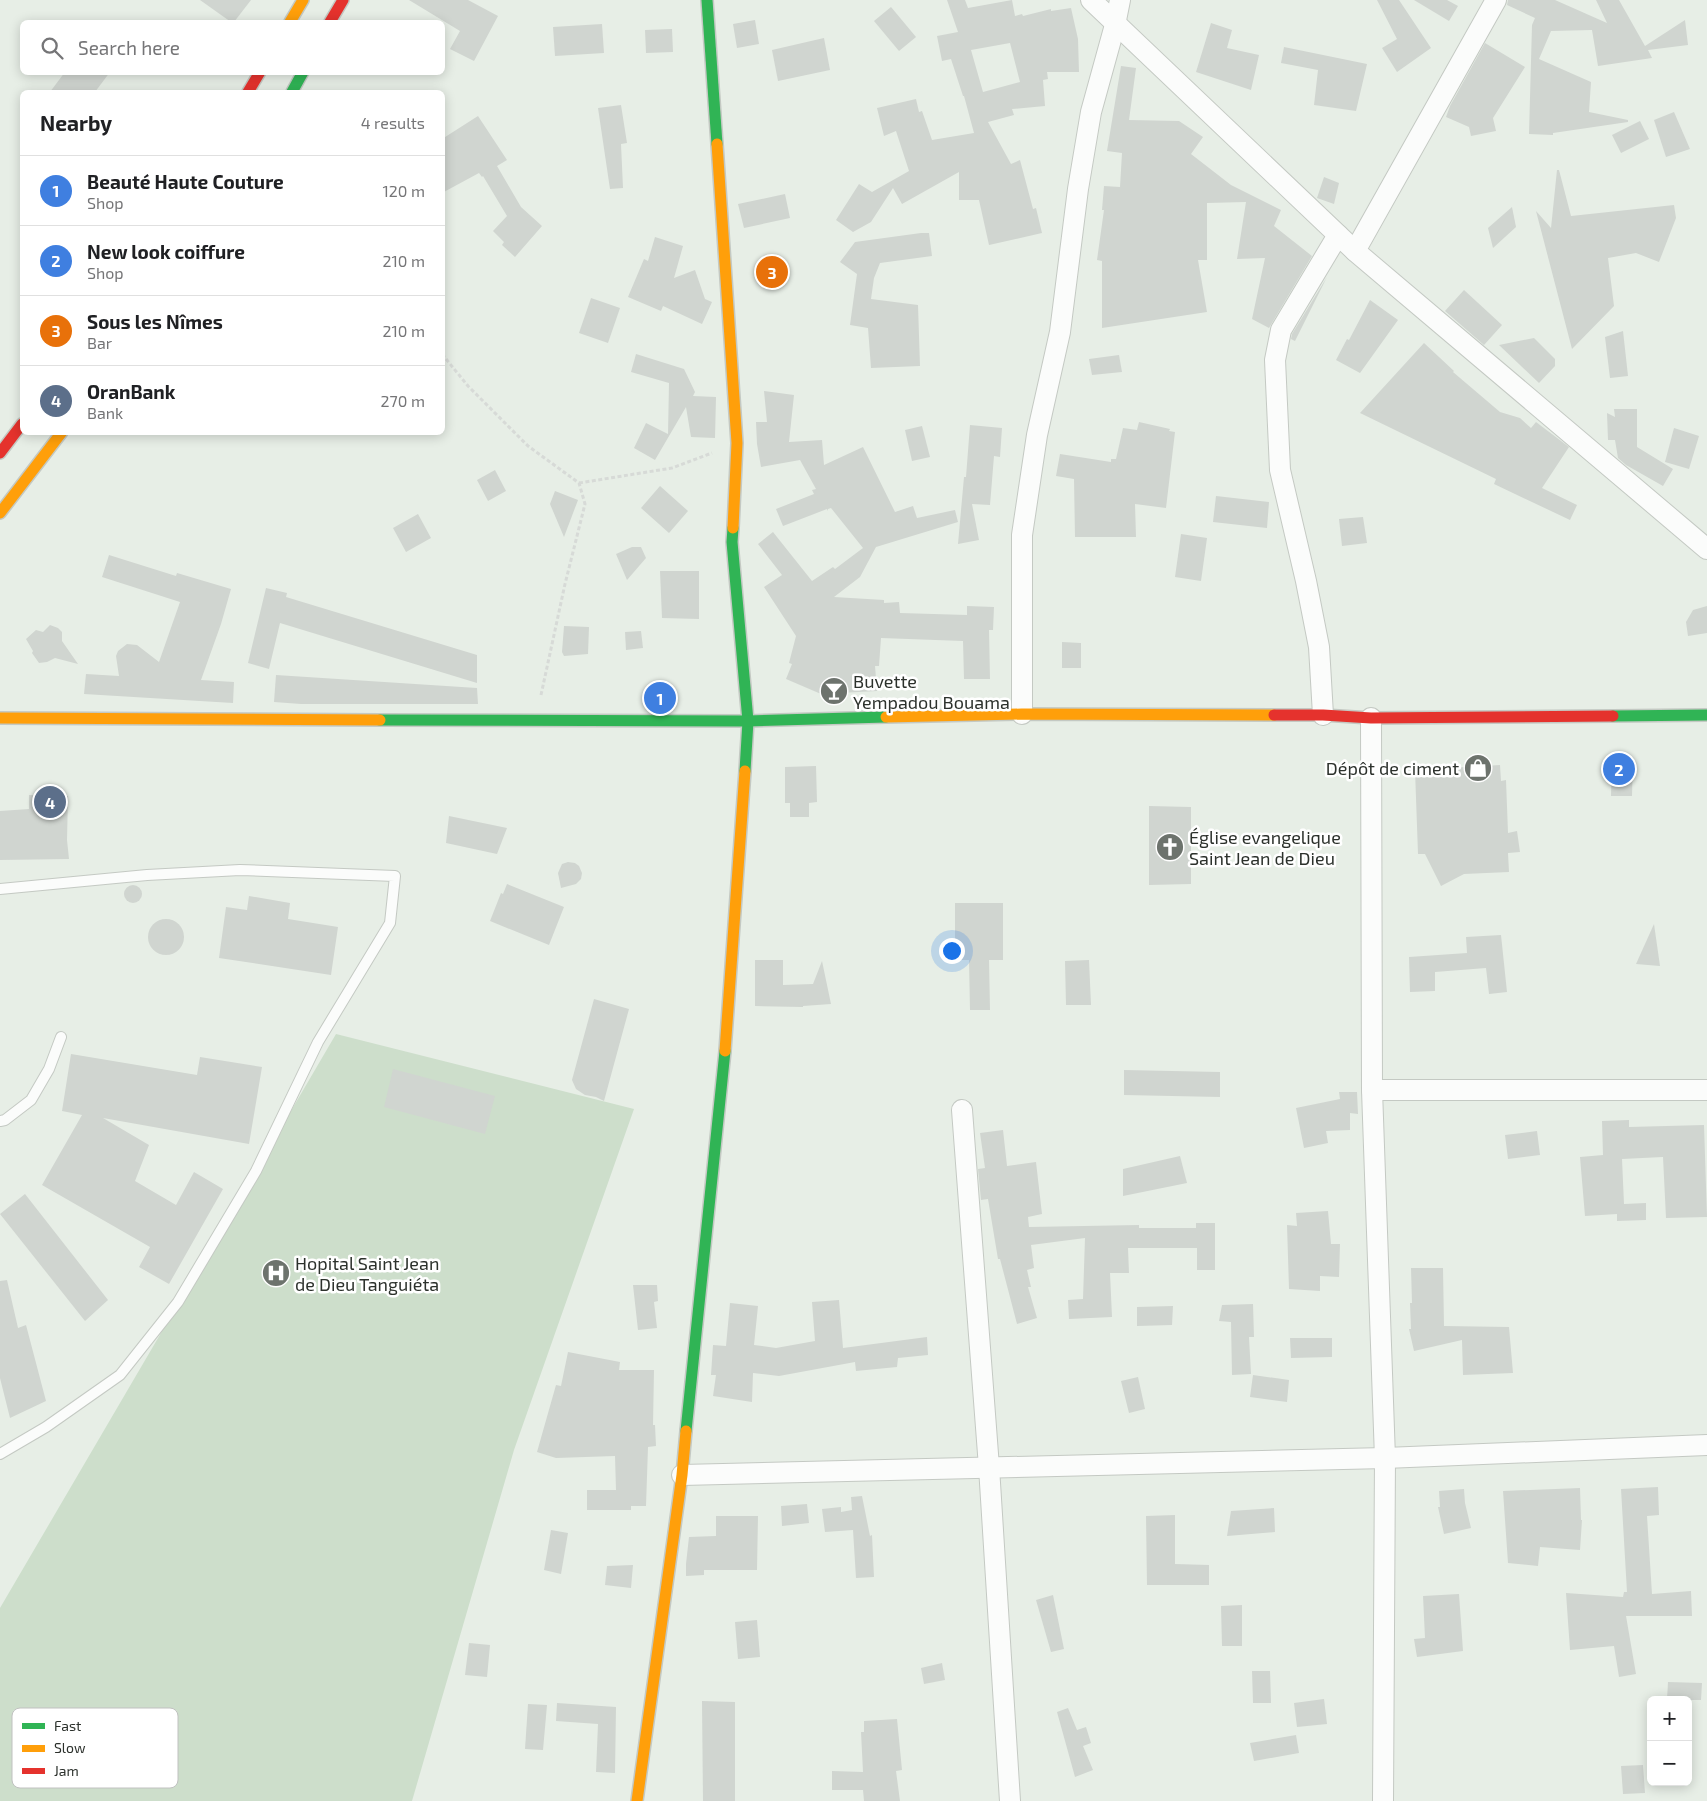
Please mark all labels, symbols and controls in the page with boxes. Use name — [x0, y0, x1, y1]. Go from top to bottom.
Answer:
search box — [20, 20, 445, 75]
icon: search — [38, 34, 66, 62]
text: Search here — [78, 36, 180, 59]
text: Nearby — [40, 110, 112, 135]
text: 4 results — [361, 113, 425, 132]
text: Beauté Haute Couture — [87, 170, 284, 193]
text: 1 — [53, 181, 59, 200]
text: 120 m — [382, 181, 425, 200]
text: Shop — [87, 193, 124, 212]
text: New look coiffure — [87, 240, 245, 263]
text: 2 — [51, 251, 61, 270]
text: 210 m — [382, 251, 425, 270]
pin: 3 — [756, 253, 788, 291]
text: Shop — [87, 263, 124, 282]
text: Sous les Nîmes — [87, 310, 223, 333]
text: 3 — [51, 321, 61, 340]
text: 210 m — [382, 321, 425, 340]
text: Bar — [87, 333, 112, 352]
text: OranBank — [87, 380, 175, 403]
text: 4 — [51, 391, 61, 410]
text: 270 m — [381, 391, 425, 410]
text: Bank — [87, 403, 123, 422]
place label: Buvette Yempadou Bouama — [853, 670, 1010, 713]
bar icon: Buvette Yempadou Bouama — [819, 676, 849, 706]
pin: 1 — [644, 679, 676, 717]
pin: 2 — [1603, 750, 1635, 788]
shop icon: Dépôt de ciment — [1463, 753, 1493, 783]
place label: Dépôt de ciment — [1326, 757, 1459, 779]
pin: 4 — [34, 783, 66, 821]
place label: Église evangelique Saint Jean de Dieu — [1189, 826, 1341, 869]
church icon: Église evangelique Saint Jean de Dieu — [1155, 832, 1185, 862]
your location — [939, 938, 965, 964]
place label: Hopital Saint Jean de Dieu Tanguiéta — [295, 1252, 439, 1295]
hospital icon: Hopital Saint Jean de Dieu Tanguiéta — [261, 1258, 291, 1288]
map controls — [1647, 1696, 1692, 1786]
button: + — [1647, 1696, 1692, 1741]
legend — [12, 1708, 178, 1788]
text: Fast — [54, 1717, 81, 1734]
text: Slow — [54, 1739, 86, 1756]
button: − — [1647, 1741, 1692, 1786]
text: Jam — [54, 1762, 79, 1779]

